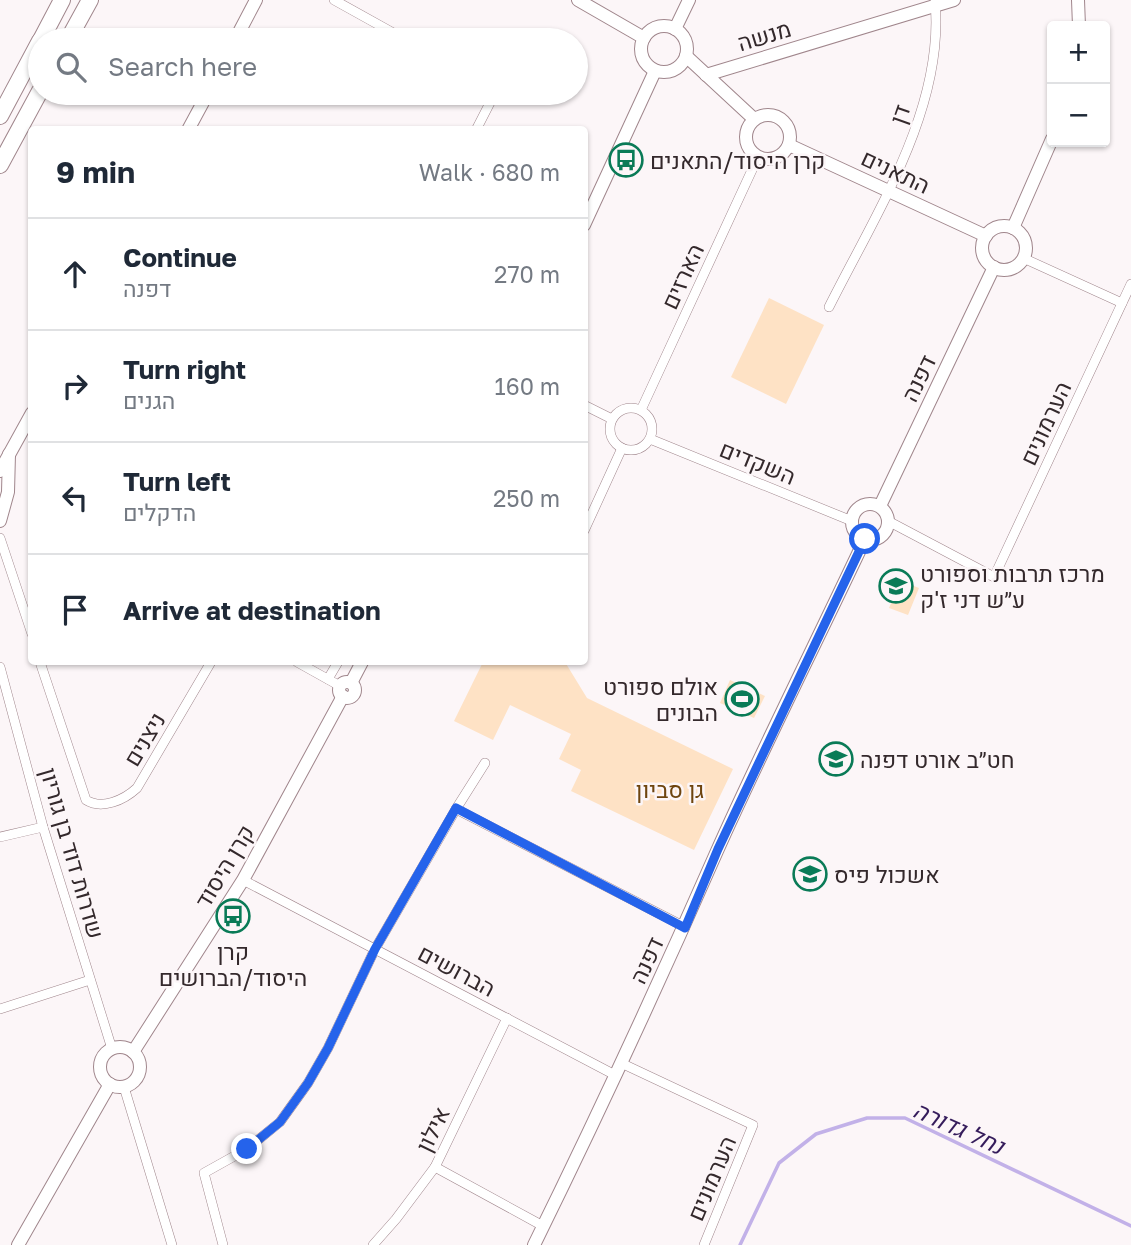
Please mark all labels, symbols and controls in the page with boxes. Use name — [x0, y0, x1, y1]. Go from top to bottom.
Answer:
street label: מנשה — [734, 14, 794, 56]
map controls — [1047, 21, 1110, 147]
button: + — [1047, 21, 1110, 84]
search box — [28, 28, 588, 105]
icon: search — [52, 48, 90, 86]
text: Search here — [108, 51, 257, 82]
button: − — [1047, 84, 1110, 147]
street label: דן — [883, 101, 915, 127]
bus stop icon: קרן היסוד/התאנים — [607, 141, 645, 179]
street label: התאנים — [857, 143, 935, 199]
place label: קרן היסוד/התאנים — [650, 146, 825, 174]
text: 9 min — [56, 154, 135, 190]
text: Walk · 680 m — [419, 158, 560, 186]
street label: הארזים — [655, 239, 709, 313]
text: Continue — [123, 242, 237, 273]
icon: ahead — [56, 255, 94, 293]
text: 270 m — [494, 260, 560, 288]
text: דפנה — [123, 274, 171, 302]
street label: דפנה — [895, 350, 941, 406]
text: Turn right — [123, 354, 246, 385]
icon: right — [56, 367, 94, 405]
text: 160 m — [495, 372, 560, 400]
street label: הערמונים — [1013, 377, 1077, 469]
text: הגנים — [123, 386, 175, 414]
street label: השקדים — [716, 434, 800, 490]
text: Turn left — [123, 466, 231, 497]
icon: left — [56, 479, 94, 517]
text: 250 m — [493, 484, 560, 512]
text: הדקלים — [123, 498, 196, 526]
route start — [849, 523, 880, 554]
place label: מרכז תרבות וספורט ע״ש דני ז'ק — [920, 559, 1105, 613]
school or university icon: מרכז תרבות וספורט ע״ש דני ז'ק — [877, 567, 915, 605]
icon: arrive — [56, 591, 94, 629]
text: Arrive at destination — [123, 595, 381, 626]
place label: אולם ספורט הבונים — [603, 672, 718, 726]
sports icon: אולם ספורט הבונים — [723, 680, 761, 718]
street label: ניצנים — [117, 707, 171, 771]
school or university icon: חט״ב אורט דפנה — [817, 740, 855, 778]
place label: חט״ב אורט דפנה — [860, 745, 1015, 773]
street label: שדרות דוד בן גוריון — [35, 764, 111, 942]
park label: גן סביון — [636, 775, 704, 803]
street label: קרן היסוד — [188, 819, 260, 913]
school or university icon: אשכול פיס — [791, 855, 829, 893]
place label: אשכול פיס — [834, 860, 940, 888]
bus stop icon: קרן היסוד/הברושים — [214, 897, 252, 935]
street label: דפנה — [623, 932, 669, 988]
place label: קרן היסוד/הברושים — [159, 937, 307, 991]
street label: הברושים — [414, 938, 500, 1002]
water label: נחל גדורה — [909, 1094, 1011, 1161]
street label: אילון — [409, 1102, 455, 1156]
street label: הערמונים — [681, 1131, 741, 1225]
route end — [231, 1133, 262, 1164]

